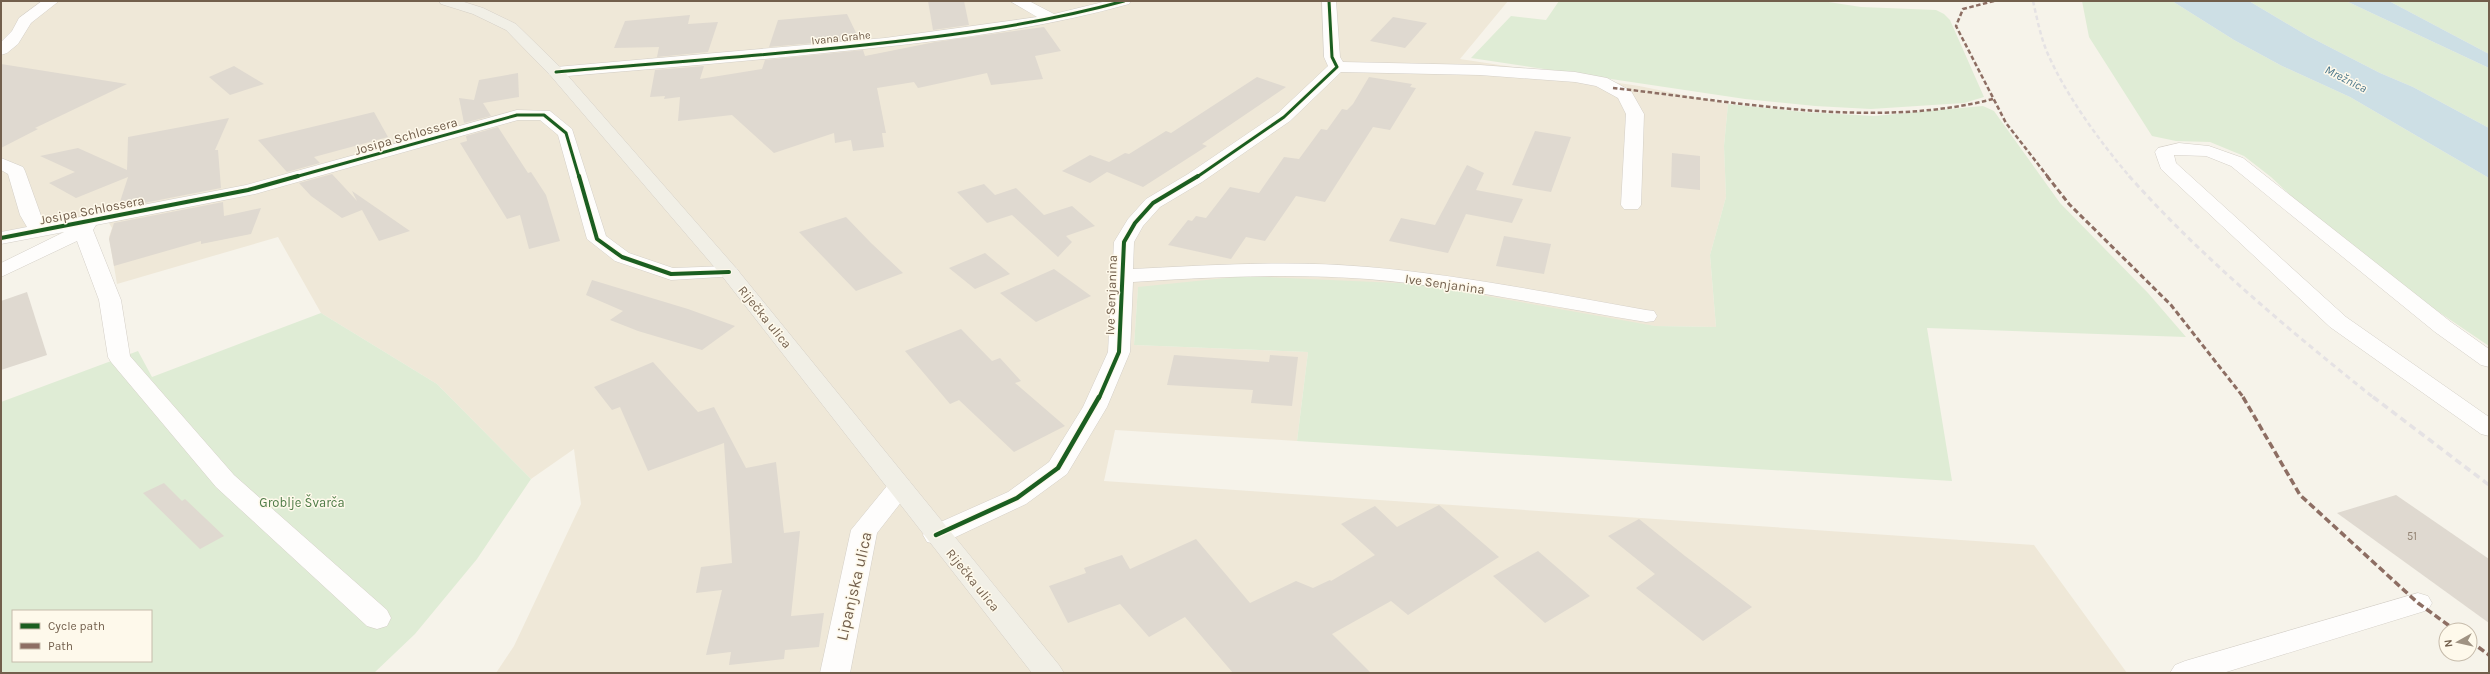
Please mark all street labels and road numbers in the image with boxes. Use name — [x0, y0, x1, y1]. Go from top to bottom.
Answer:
street label: Ivana Grahe — [811, 28, 872, 48]
street label: Josipa Schlossera — [353, 114, 459, 158]
street label: Josipa Schlossera — [38, 193, 146, 227]
street label: Ive Senjanina — [1102, 255, 1120, 335]
street label: Ive Senjanina — [1404, 271, 1486, 297]
street label: Riječka ulica — [735, 283, 795, 351]
street label: Lipanjska ulica — [832, 530, 876, 642]
street label: Riječka ulica — [943, 546, 1003, 614]

